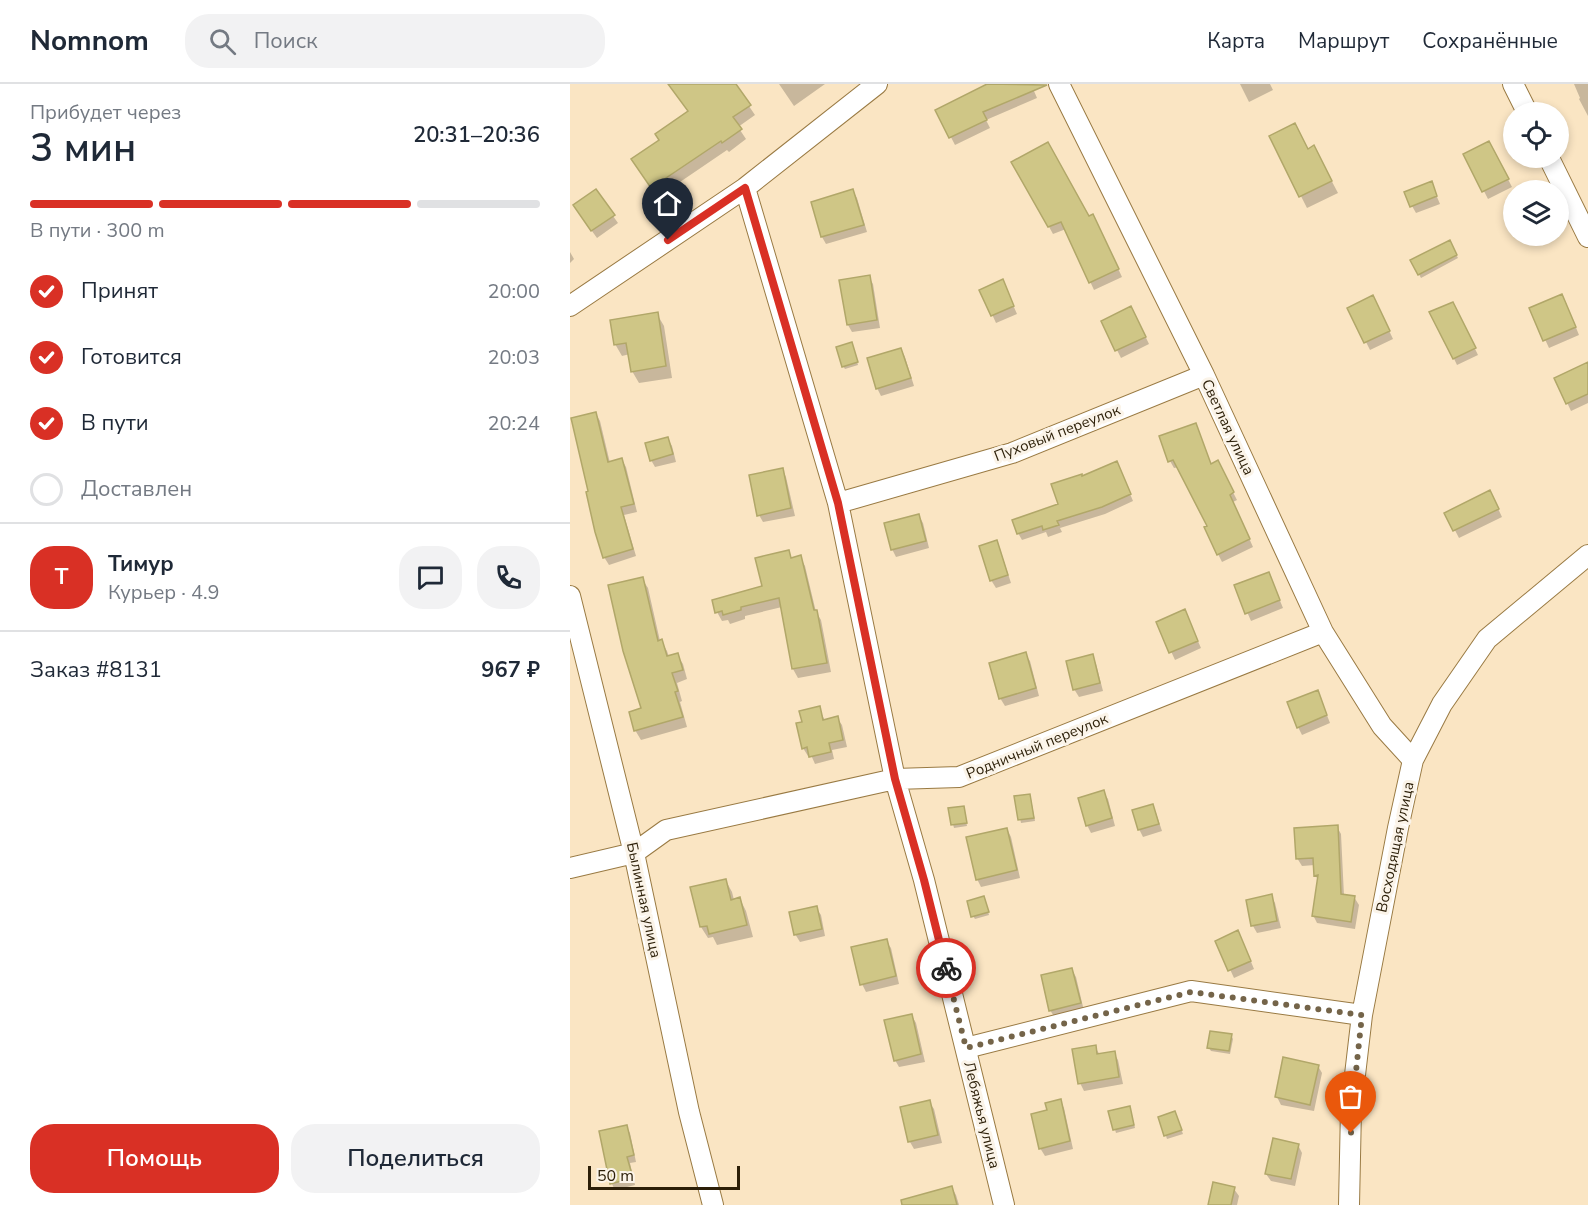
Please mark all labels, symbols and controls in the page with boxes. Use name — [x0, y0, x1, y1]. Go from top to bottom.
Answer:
search box — [185, 14, 605, 68]
text: Nomnom — [30, 22, 149, 60]
icon: search — [206, 25, 239, 58]
text: Поиск — [254, 26, 318, 56]
text: Карта — [1207, 27, 1265, 55]
text: Маршрут — [1298, 27, 1389, 55]
text: Сохранённые — [1422, 27, 1558, 55]
text: Прибудет через — [30, 99, 181, 126]
map controls — [1503, 102, 1569, 246]
button: locate — [1503, 102, 1569, 168]
text: 20:31–20:36 — [413, 120, 540, 150]
text: 3 мин — [30, 122, 136, 175]
pin — [642, 178, 693, 240]
button: layers — [1503, 180, 1569, 246]
icon: home — [651, 187, 684, 220]
text: В пути · 300 m — [30, 217, 165, 244]
icon: check — [30, 275, 63, 308]
text: Принят — [81, 276, 158, 306]
text: 20:00 — [487, 278, 540, 305]
icon: check — [30, 341, 63, 374]
text: Готовится — [81, 342, 182, 372]
text: 20:03 — [487, 344, 540, 371]
street label: Светлая улица — [1197, 376, 1259, 478]
street label: Пуховый переулок — [991, 400, 1123, 466]
icon: check — [30, 407, 63, 440]
text: В пути — [81, 408, 149, 438]
text: 20:24 — [487, 410, 540, 437]
text: Доставлен — [81, 474, 192, 504]
button: chat — [399, 546, 462, 609]
button: phone — [477, 546, 540, 609]
text: Тимур — [108, 549, 174, 579]
text: Т — [55, 562, 68, 592]
text: Курьер · 4.9 — [108, 579, 220, 606]
text: Заказ #8131 — [30, 655, 162, 685]
text: 967 ₽ — [481, 655, 540, 685]
street label: Родничный переулок — [963, 708, 1111, 784]
street label: Восходящая улица — [1371, 780, 1419, 914]
street label: Былинная улица — [622, 840, 666, 960]
courier — [916, 938, 976, 998]
icon: bike — [930, 952, 963, 985]
street label: Лебяжья улица — [959, 1059, 1005, 1171]
pin — [1325, 1071, 1376, 1133]
icon: bag — [1334, 1080, 1367, 1113]
button: Помощь — [30, 1124, 279, 1193]
button: Поделиться — [291, 1124, 540, 1193]
scale bar — [588, 1163, 740, 1190]
text: 50 m — [597, 1165, 634, 1187]

